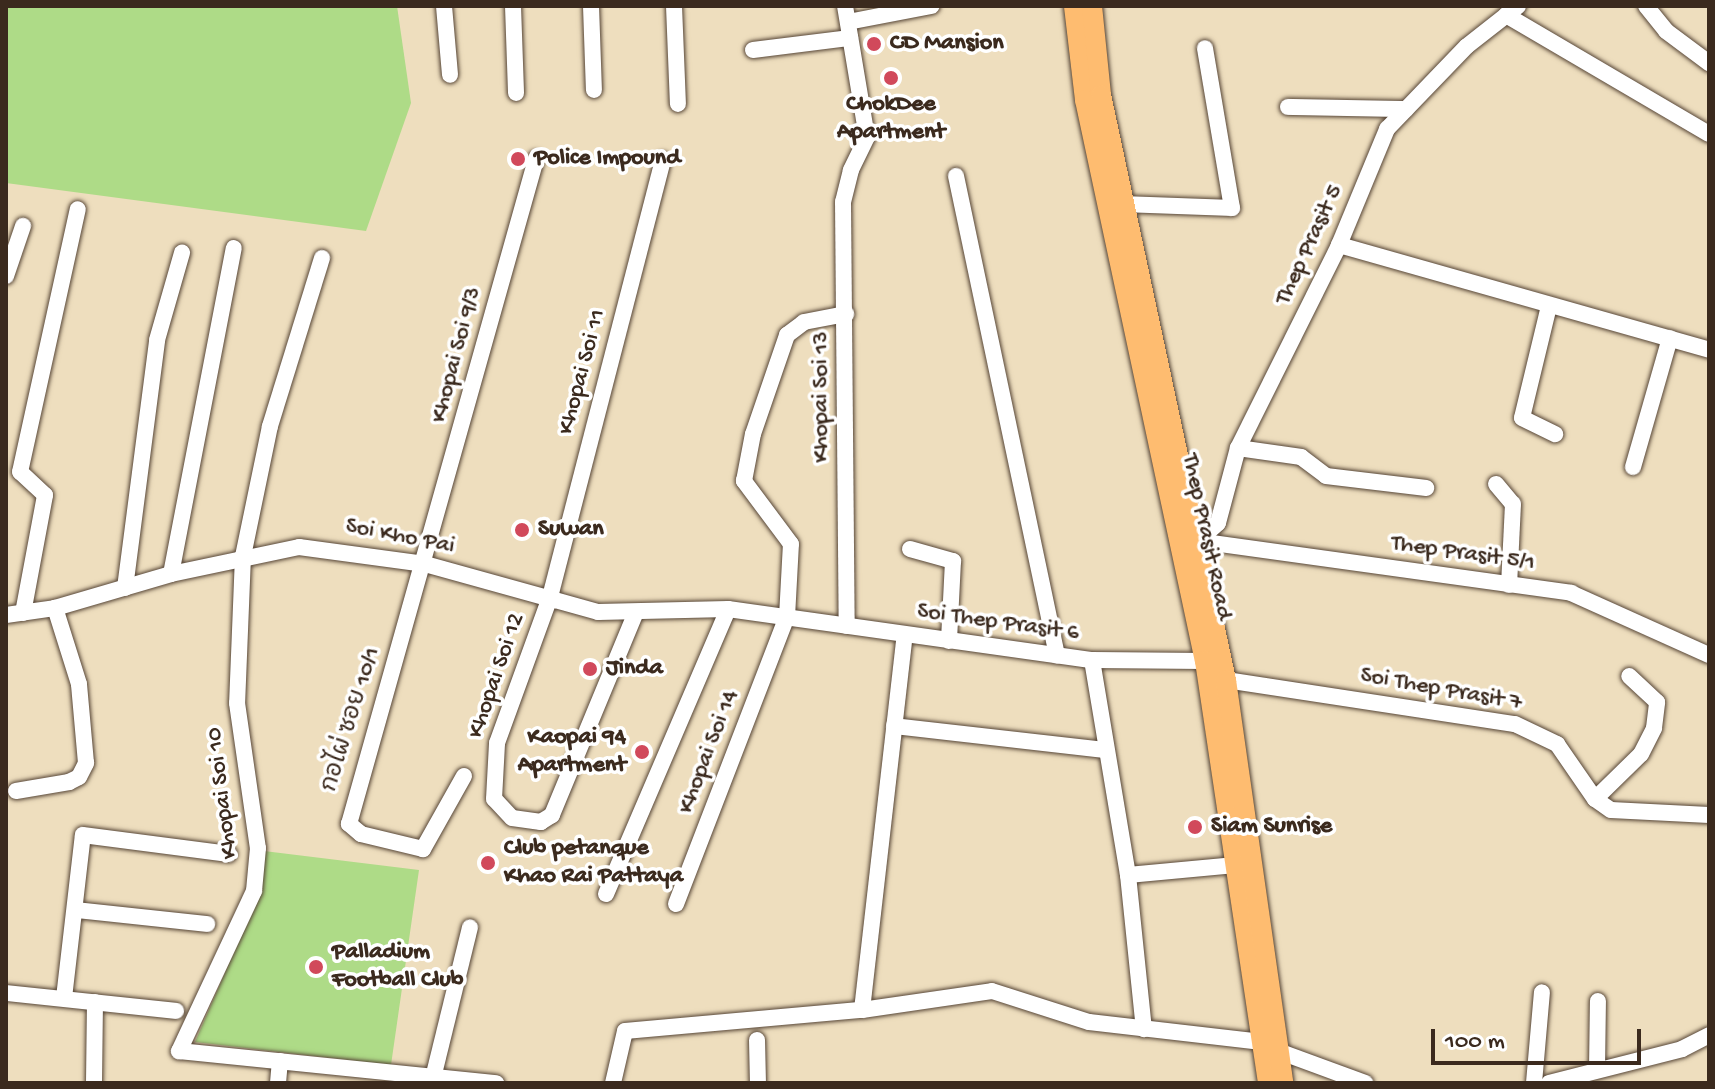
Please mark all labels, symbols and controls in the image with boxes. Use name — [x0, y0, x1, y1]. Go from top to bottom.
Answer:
place label: CD Mansion — [890, 30, 1004, 58]
marker: CD Mansion — [865, 35, 883, 53]
marker: ChokDee Apartment — [882, 69, 900, 87]
place label: ChokDee Apartment — [837, 91, 945, 147]
place label: Police Impound — [534, 145, 680, 173]
marker: Police Impound — [509, 150, 527, 168]
street label: Thep Prasit 5 — [1270, 180, 1350, 310]
street label: Khopai Soi 9/3 — [425, 284, 489, 426]
street label: Khopai Soi 11 — [552, 306, 614, 438]
street label: Khopai Soi 13 — [808, 331, 836, 463]
street label: Thep Prasit Road — [1174, 451, 1238, 623]
street label: Soi Kho Pai — [343, 512, 457, 562]
place label: Suwan — [538, 516, 604, 544]
marker: Suwan — [513, 521, 531, 539]
street label: Thep Prasit 5/1 — [1389, 530, 1537, 578]
street label: Soi Thep Prasit 6 — [915, 597, 1081, 649]
street label: Khopai Soi 12 — [462, 610, 532, 742]
street label: กอไผ่ ซอย 10/1 — [316, 644, 388, 796]
place label: Jinda — [606, 655, 663, 683]
marker: Jinda — [581, 660, 599, 678]
street label: Soi Thep Prasit 7 — [1358, 662, 1524, 718]
street label: Khopai Soi 14 — [672, 686, 746, 818]
place label: Kaopai 94 Apartment — [518, 724, 626, 780]
street label: Khopai Soi 10 — [201, 726, 245, 860]
marker: Kaopai 94 Apartment — [633, 743, 651, 761]
place label: Siam Sunrise — [1211, 813, 1332, 841]
marker: Siam Sunrise — [1186, 818, 1204, 836]
place label: Club petanque Khao Rai Pattaya — [504, 835, 683, 891]
marker: Club petanque Khao Rai Pattaya — [479, 854, 497, 872]
place label: Palladium Football Club — [332, 939, 463, 995]
marker: Palladium Football Club — [307, 958, 325, 976]
scale bar — [1435, 1013, 1645, 1063]
text: 100 m — [1445, 1028, 1505, 1057]

